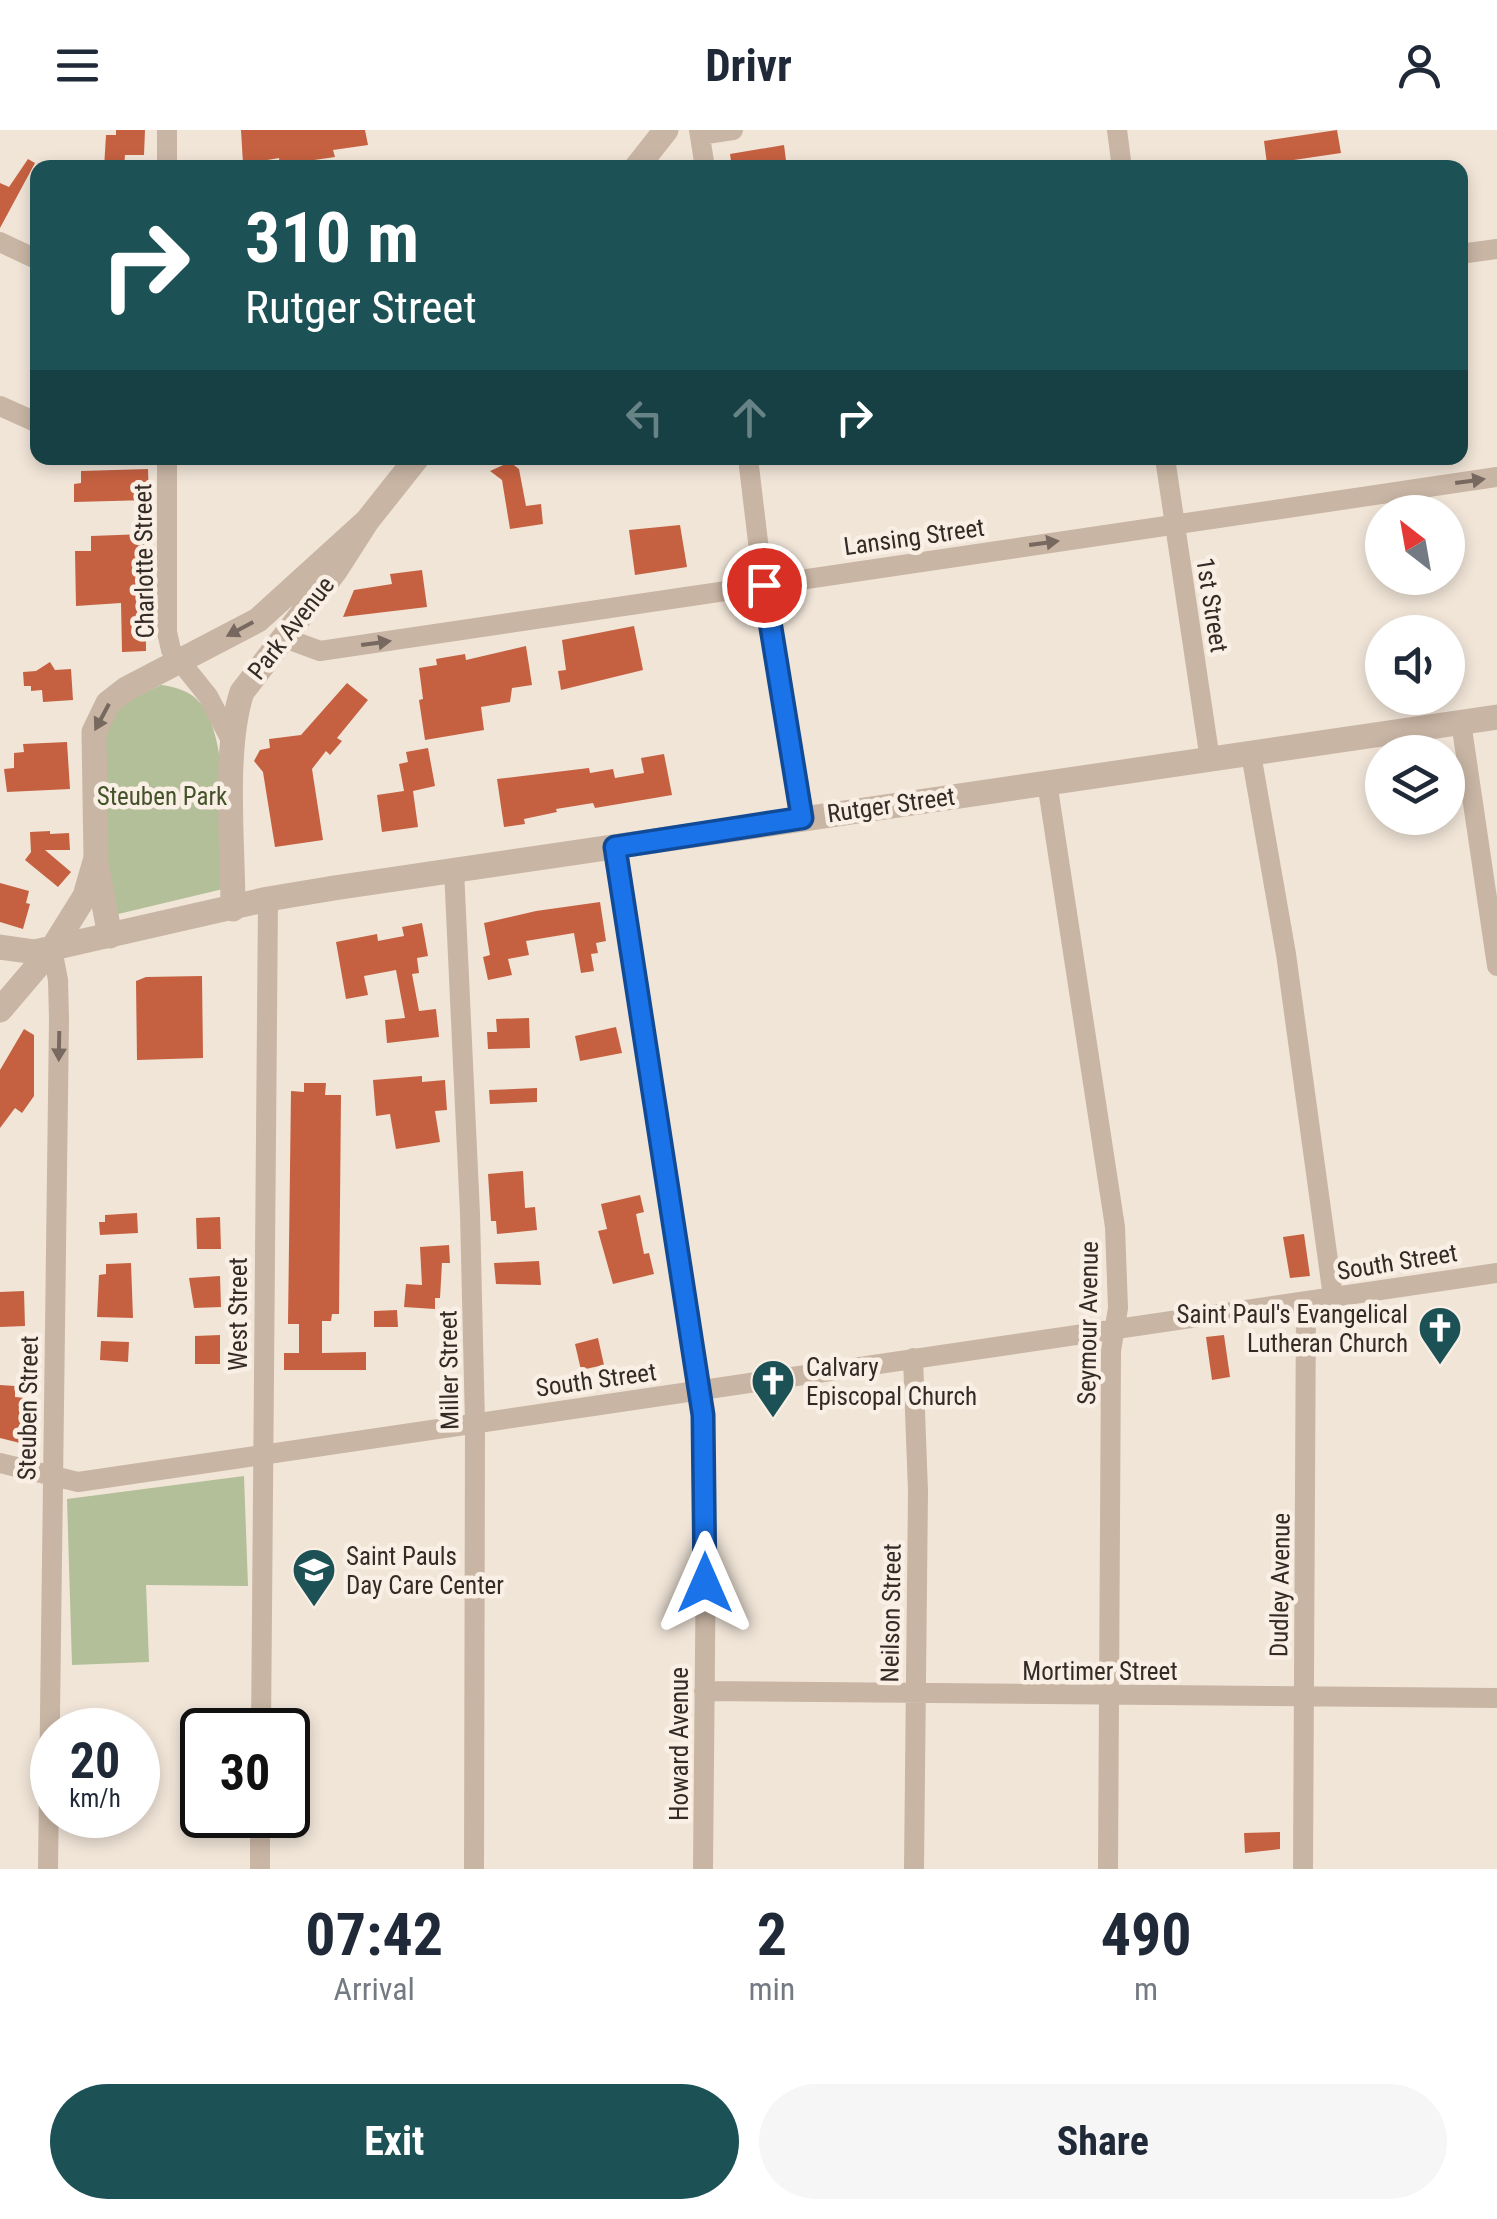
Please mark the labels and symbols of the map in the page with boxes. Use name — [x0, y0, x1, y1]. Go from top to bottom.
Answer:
one-way arrow — [1454, 472, 1486, 488]
street label: Charlotte Street — [128, 483, 160, 639]
north arrow — [1365, 495, 1465, 595]
street label: Lansing Street — [842, 513, 986, 561]
one-way arrow — [1029, 535, 1060, 551]
pin — [722, 543, 807, 628]
street label: 1st Street — [1190, 556, 1234, 654]
street label: Park Avenue — [242, 571, 340, 685]
one-way arrow — [226, 620, 255, 637]
one-way arrow — [361, 634, 393, 650]
one-way arrow — [94, 703, 111, 731]
park label: Steuben Park — [97, 782, 228, 811]
street label: Rutger Street — [825, 782, 957, 828]
one-way arrow — [51, 1030, 67, 1062]
street label: South Street — [1335, 1238, 1459, 1286]
street label: Seymour Avenue — [1072, 1241, 1104, 1405]
street label: West Street — [224, 1257, 253, 1371]
place label: Saint Paul's Evangelical Lutheran Church — [1177, 1300, 1408, 1358]
church icon: Saint Paul's Evangelical Lutheran Church — [1417, 1305, 1463, 1366]
street label: Miller Street — [433, 1310, 465, 1430]
street label: Steuben Street — [12, 1335, 44, 1481]
place label: Calvary Episcopal Church — [806, 1353, 977, 1411]
street label: South Street — [534, 1357, 658, 1403]
church icon: Calvary Episcopal Church — [750, 1358, 796, 1419]
street label: Dudley Avenue — [1264, 1513, 1296, 1657]
position arrow — [653, 1531, 757, 1635]
place label: Saint Pauls Day Care Center — [346, 1542, 504, 1600]
street label: Neilson Street — [875, 1543, 907, 1683]
school or university icon: Saint Pauls Day Care Center — [291, 1547, 337, 1608]
street label: Mortimer Street — [1022, 1657, 1178, 1686]
street label: Howard Avenue — [665, 1667, 694, 1821]
speed limit sign: 30 — [180, 1708, 310, 1838]

